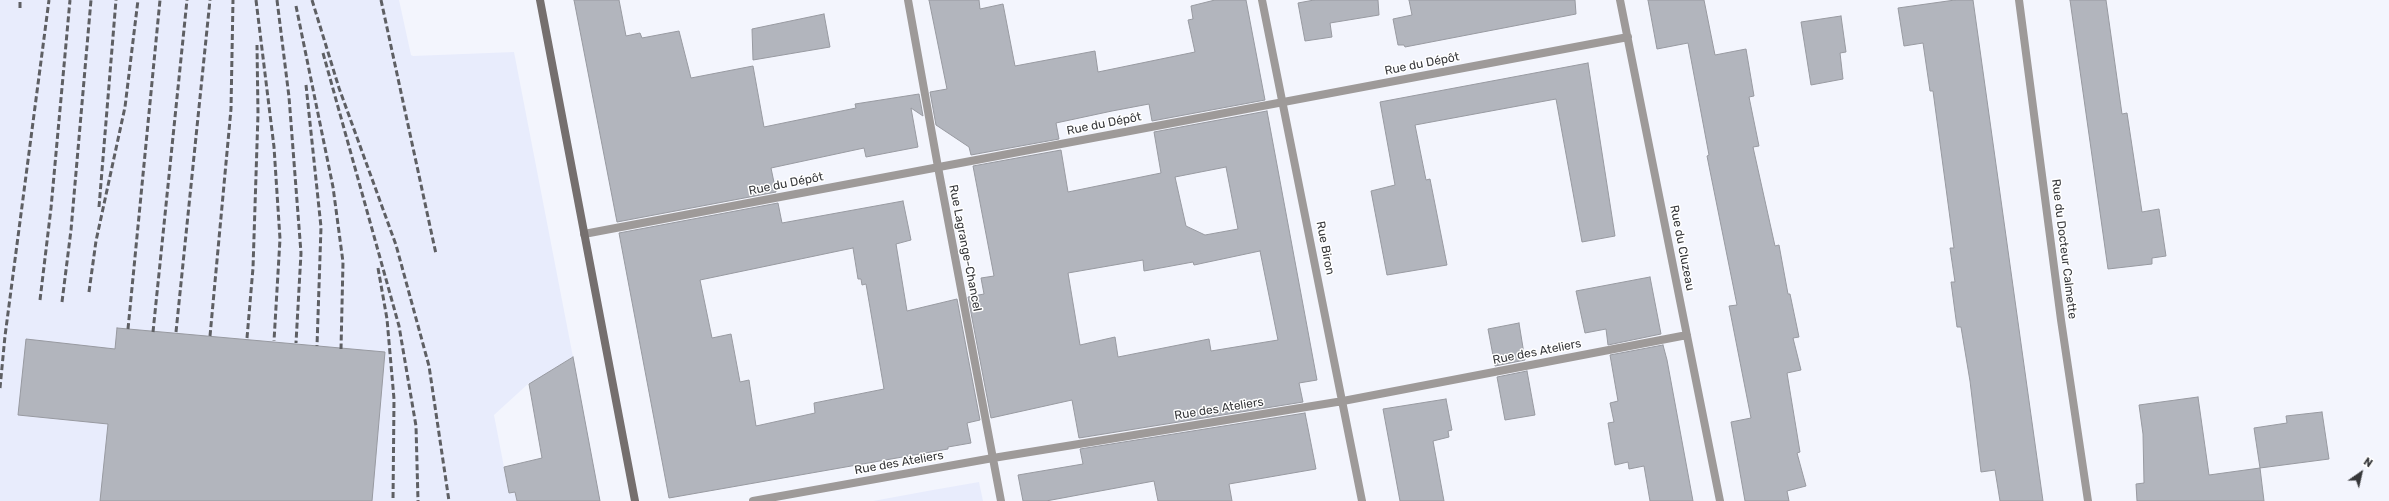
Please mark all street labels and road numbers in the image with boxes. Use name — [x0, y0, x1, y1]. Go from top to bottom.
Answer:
street label: Rue du Dépôt — [1383, 50, 1461, 78]
street label: Rue du Dépôt — [1065, 110, 1143, 138]
street label: Rue du Dépôt — [747, 170, 825, 198]
street label: Rue du Docteur Calmette — [2048, 178, 2080, 320]
street label: Rue Lagrange-Chancel — [946, 183, 984, 313]
street label: Rue du Cluzeau — [1667, 204, 1697, 292]
street label: Rue Biron — [1313, 220, 1337, 276]
street label: Rue des Ateliers — [1491, 336, 1583, 368]
street label: Rue des Ateliers — [1173, 395, 1265, 423]
street label: Rue des Ateliers — [853, 448, 945, 478]

